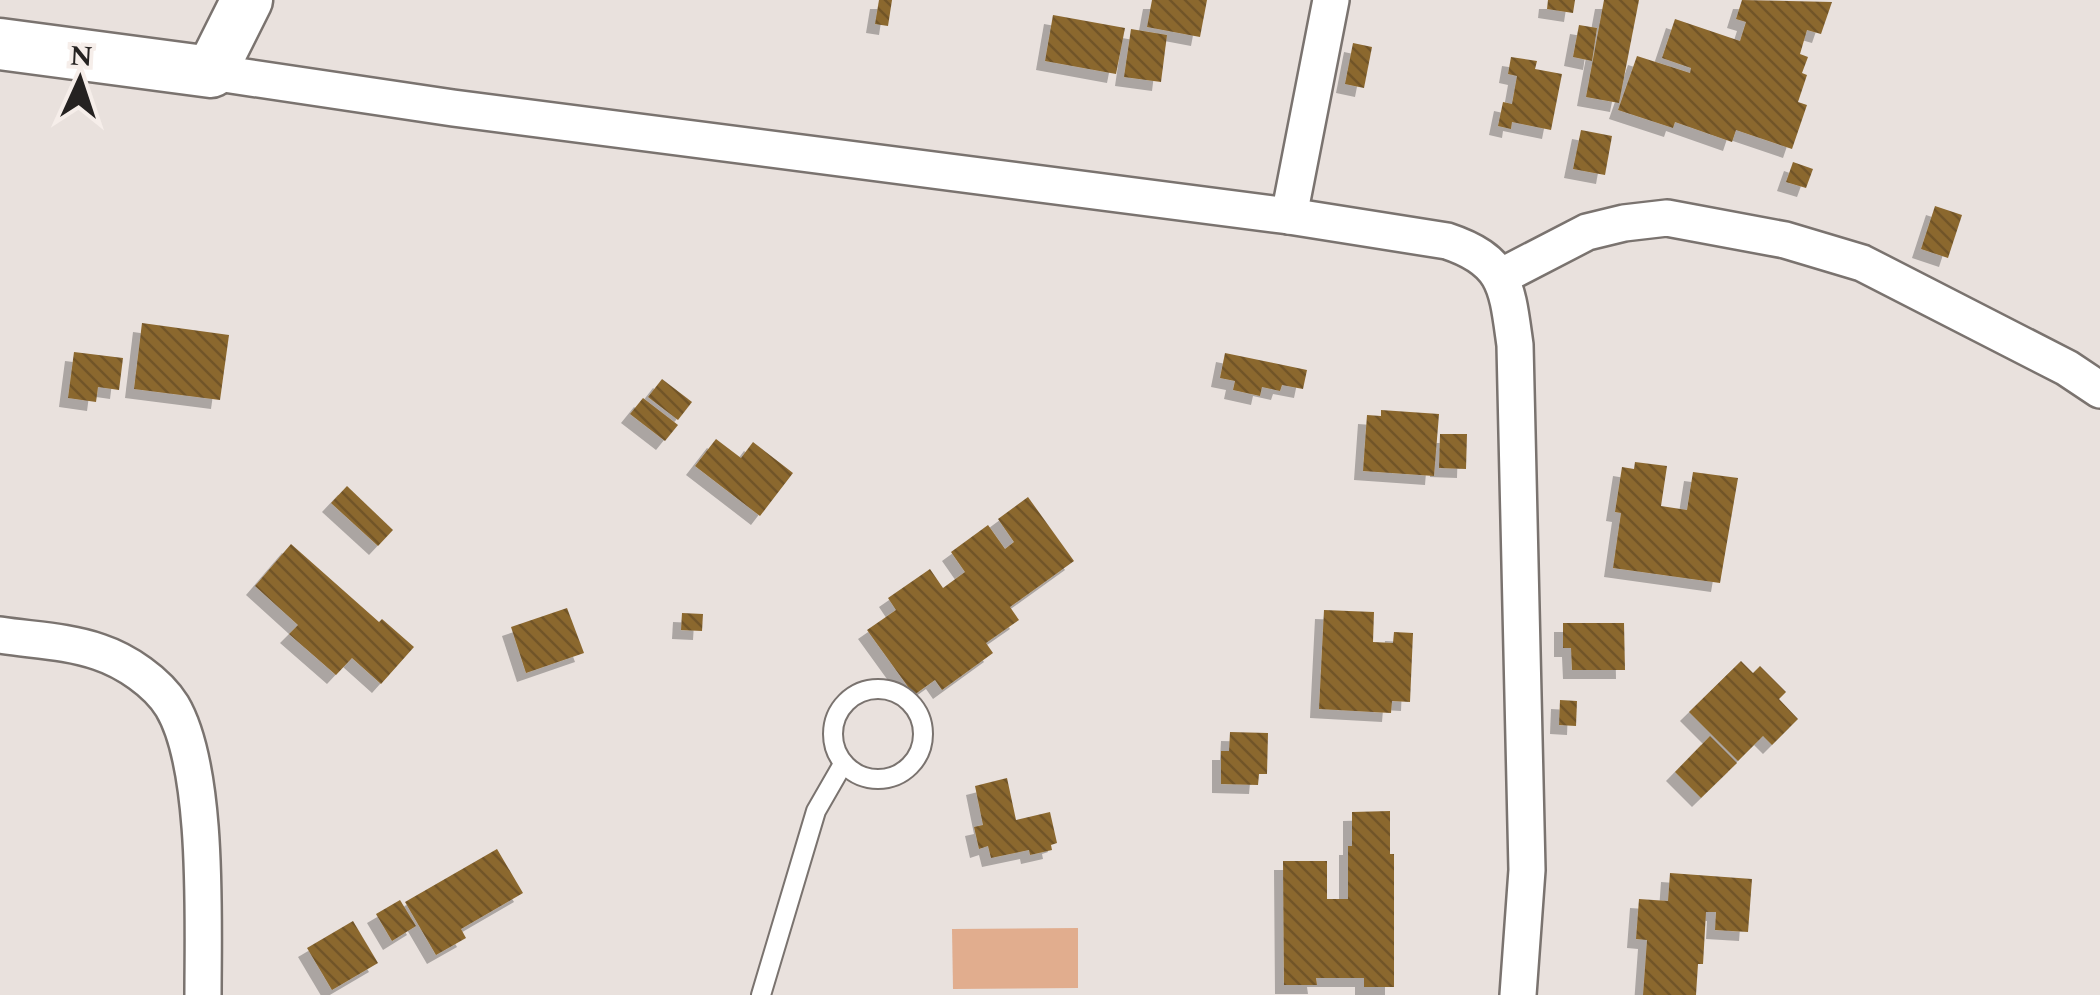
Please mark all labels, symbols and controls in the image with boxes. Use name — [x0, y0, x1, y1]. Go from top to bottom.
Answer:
north arrow — [30, 30, 130, 130]
text: N — [69, 34, 94, 79]

